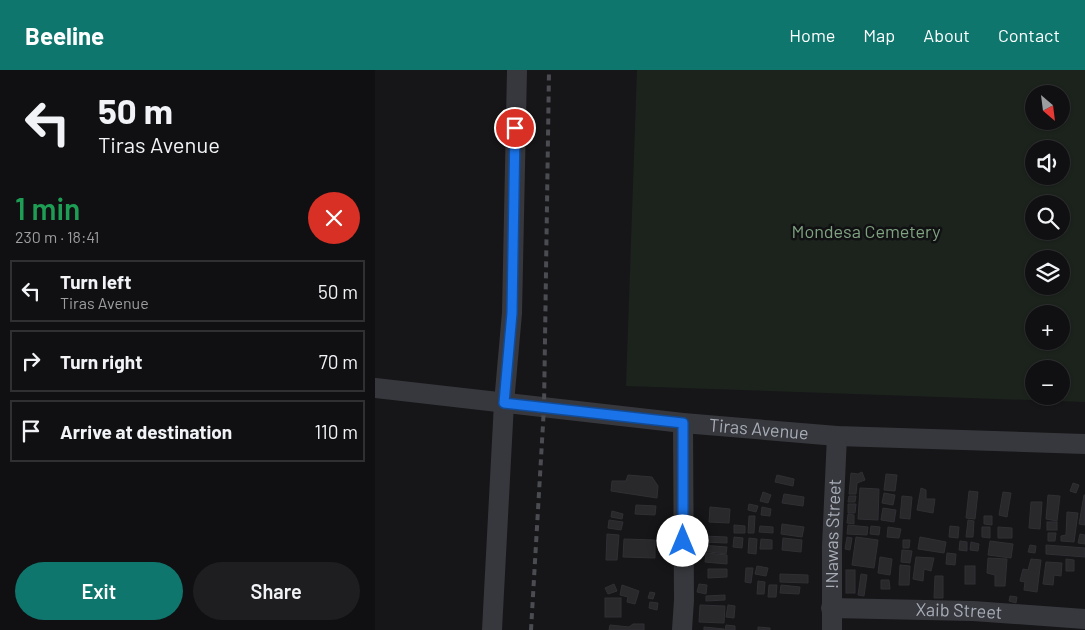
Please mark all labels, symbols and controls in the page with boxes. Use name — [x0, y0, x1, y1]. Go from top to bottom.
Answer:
text: Beeline — [25, 21, 104, 50]
text: Home — [789, 24, 835, 46]
text: Map — [863, 24, 895, 46]
text: About — [923, 24, 970, 46]
text: Contact — [998, 24, 1060, 46]
north arrow — [1025, 85, 1070, 130]
map controls — [1025, 85, 1070, 405]
text: 50 m — [98, 89, 173, 131]
icon: left — [15, 90, 80, 155]
pin — [494, 107, 536, 149]
icon: arrive — [501, 114, 529, 142]
text: Tiras Avenue — [98, 131, 220, 157]
button: sound — [1025, 140, 1070, 185]
text: 1 min — [15, 190, 80, 226]
button: close — [308, 192, 360, 244]
button: search — [1025, 195, 1070, 240]
park label: Mondesa Cemetery — [792, 220, 940, 242]
text: 230 m · 18:41 — [15, 227, 99, 246]
button: layers — [1025, 250, 1070, 295]
text: Turn left — [60, 270, 131, 293]
icon: left — [17, 277, 45, 305]
text: 50 m — [318, 280, 358, 303]
text: Tiras Avenue — [60, 293, 149, 312]
button: + — [1025, 305, 1070, 350]
icon: right — [17, 347, 45, 375]
text: Turn right — [60, 350, 142, 373]
text: 70 m — [319, 350, 358, 373]
button: − — [1025, 360, 1070, 405]
street label: Tiras Avenue — [708, 413, 810, 444]
icon: arrive — [17, 417, 45, 445]
text: Arrive at destination — [60, 420, 232, 443]
text: 110 m — [314, 420, 358, 443]
street label: !Nawas Street — [820, 478, 845, 589]
position arrow — [656, 514, 708, 566]
button: Exit — [15, 562, 183, 620]
button: Share — [193, 562, 360, 620]
street label: Xaib Street — [915, 598, 1003, 623]

